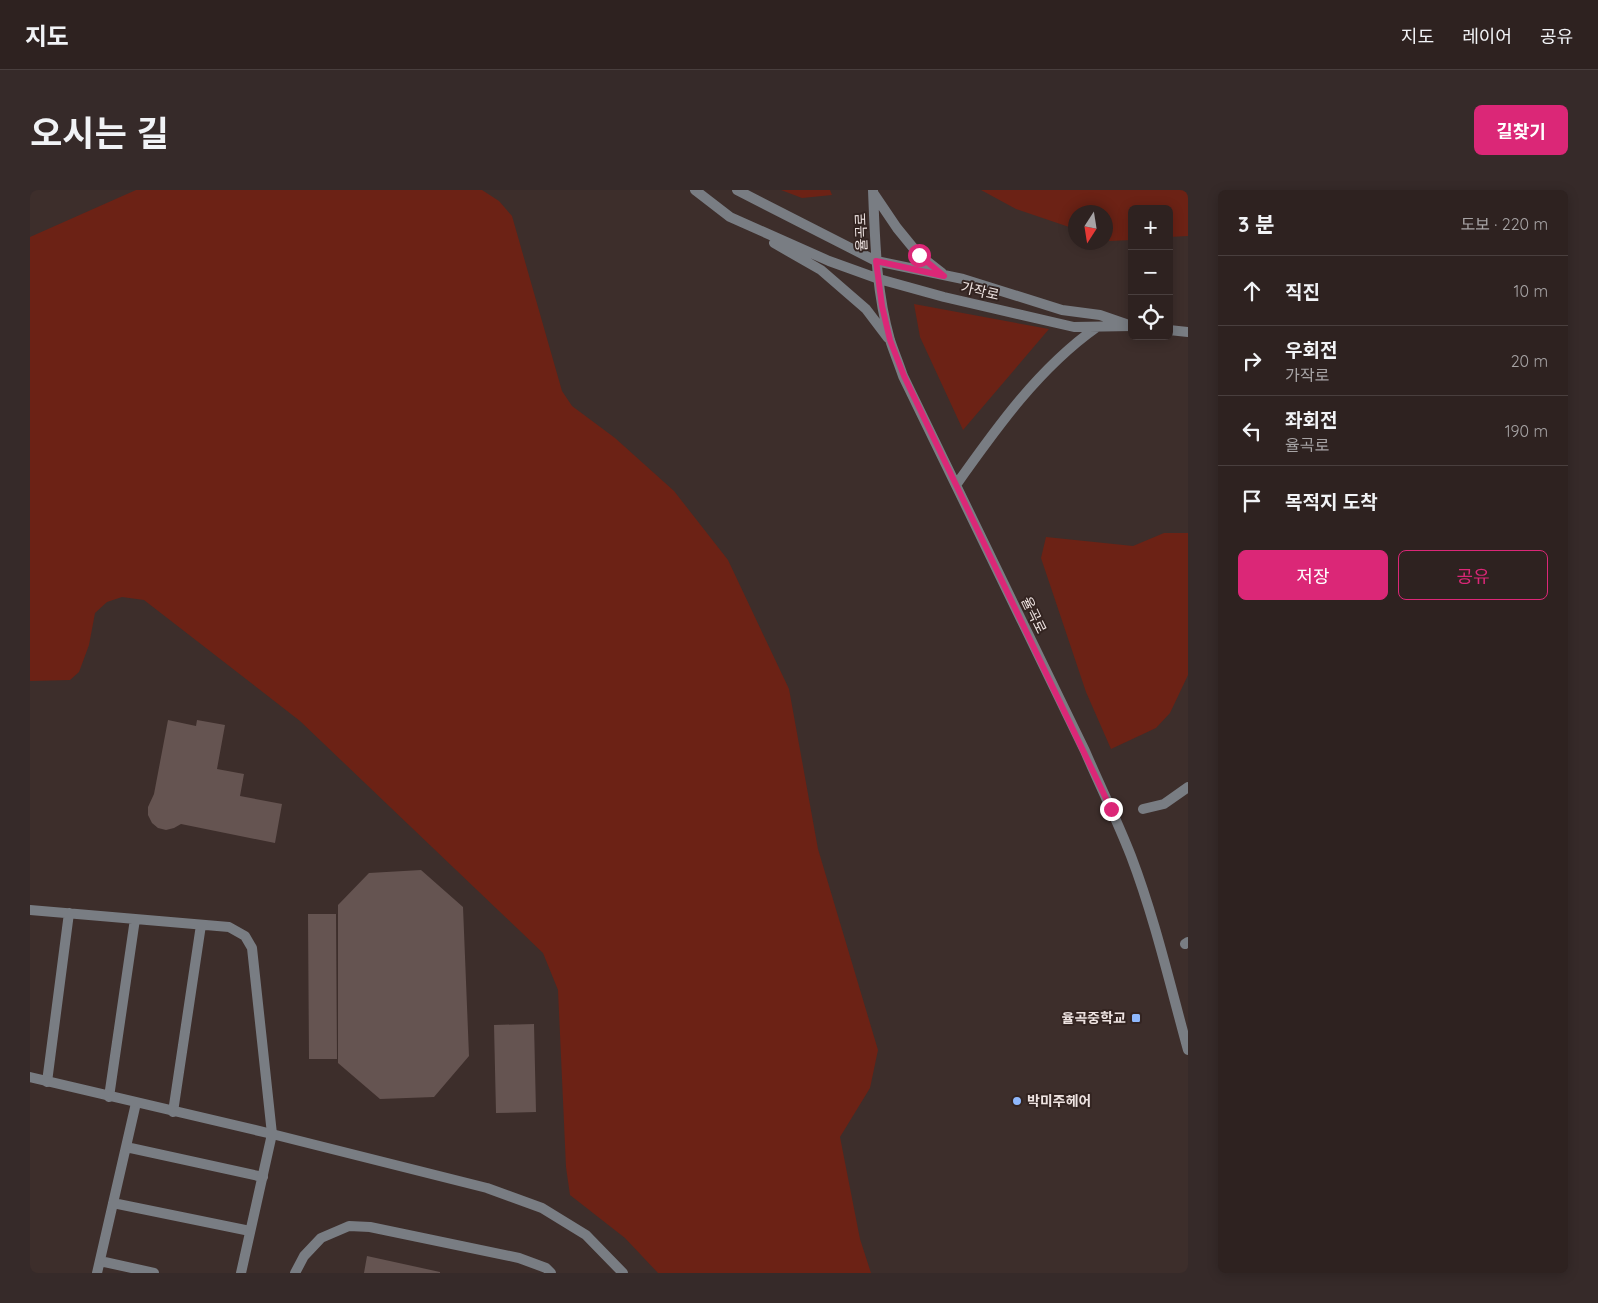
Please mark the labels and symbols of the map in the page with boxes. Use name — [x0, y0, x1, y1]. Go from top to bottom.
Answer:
north arrow — [1068, 205, 1113, 250]
street label: 율곡로 — [851, 212, 871, 252]
route start — [908, 244, 931, 267]
street label: 가작로 — [959, 278, 1001, 304]
street label: 율곡로 — [1017, 594, 1051, 636]
route end — [1100, 798, 1123, 821]
place label: 율곡중학교 — [1062, 1009, 1126, 1027]
marker: 율곡중학교 — [1130, 1012, 1142, 1024]
place label: 박미주헤어 — [1027, 1092, 1091, 1110]
marker: 박미주헤어 — [1011, 1095, 1023, 1107]

